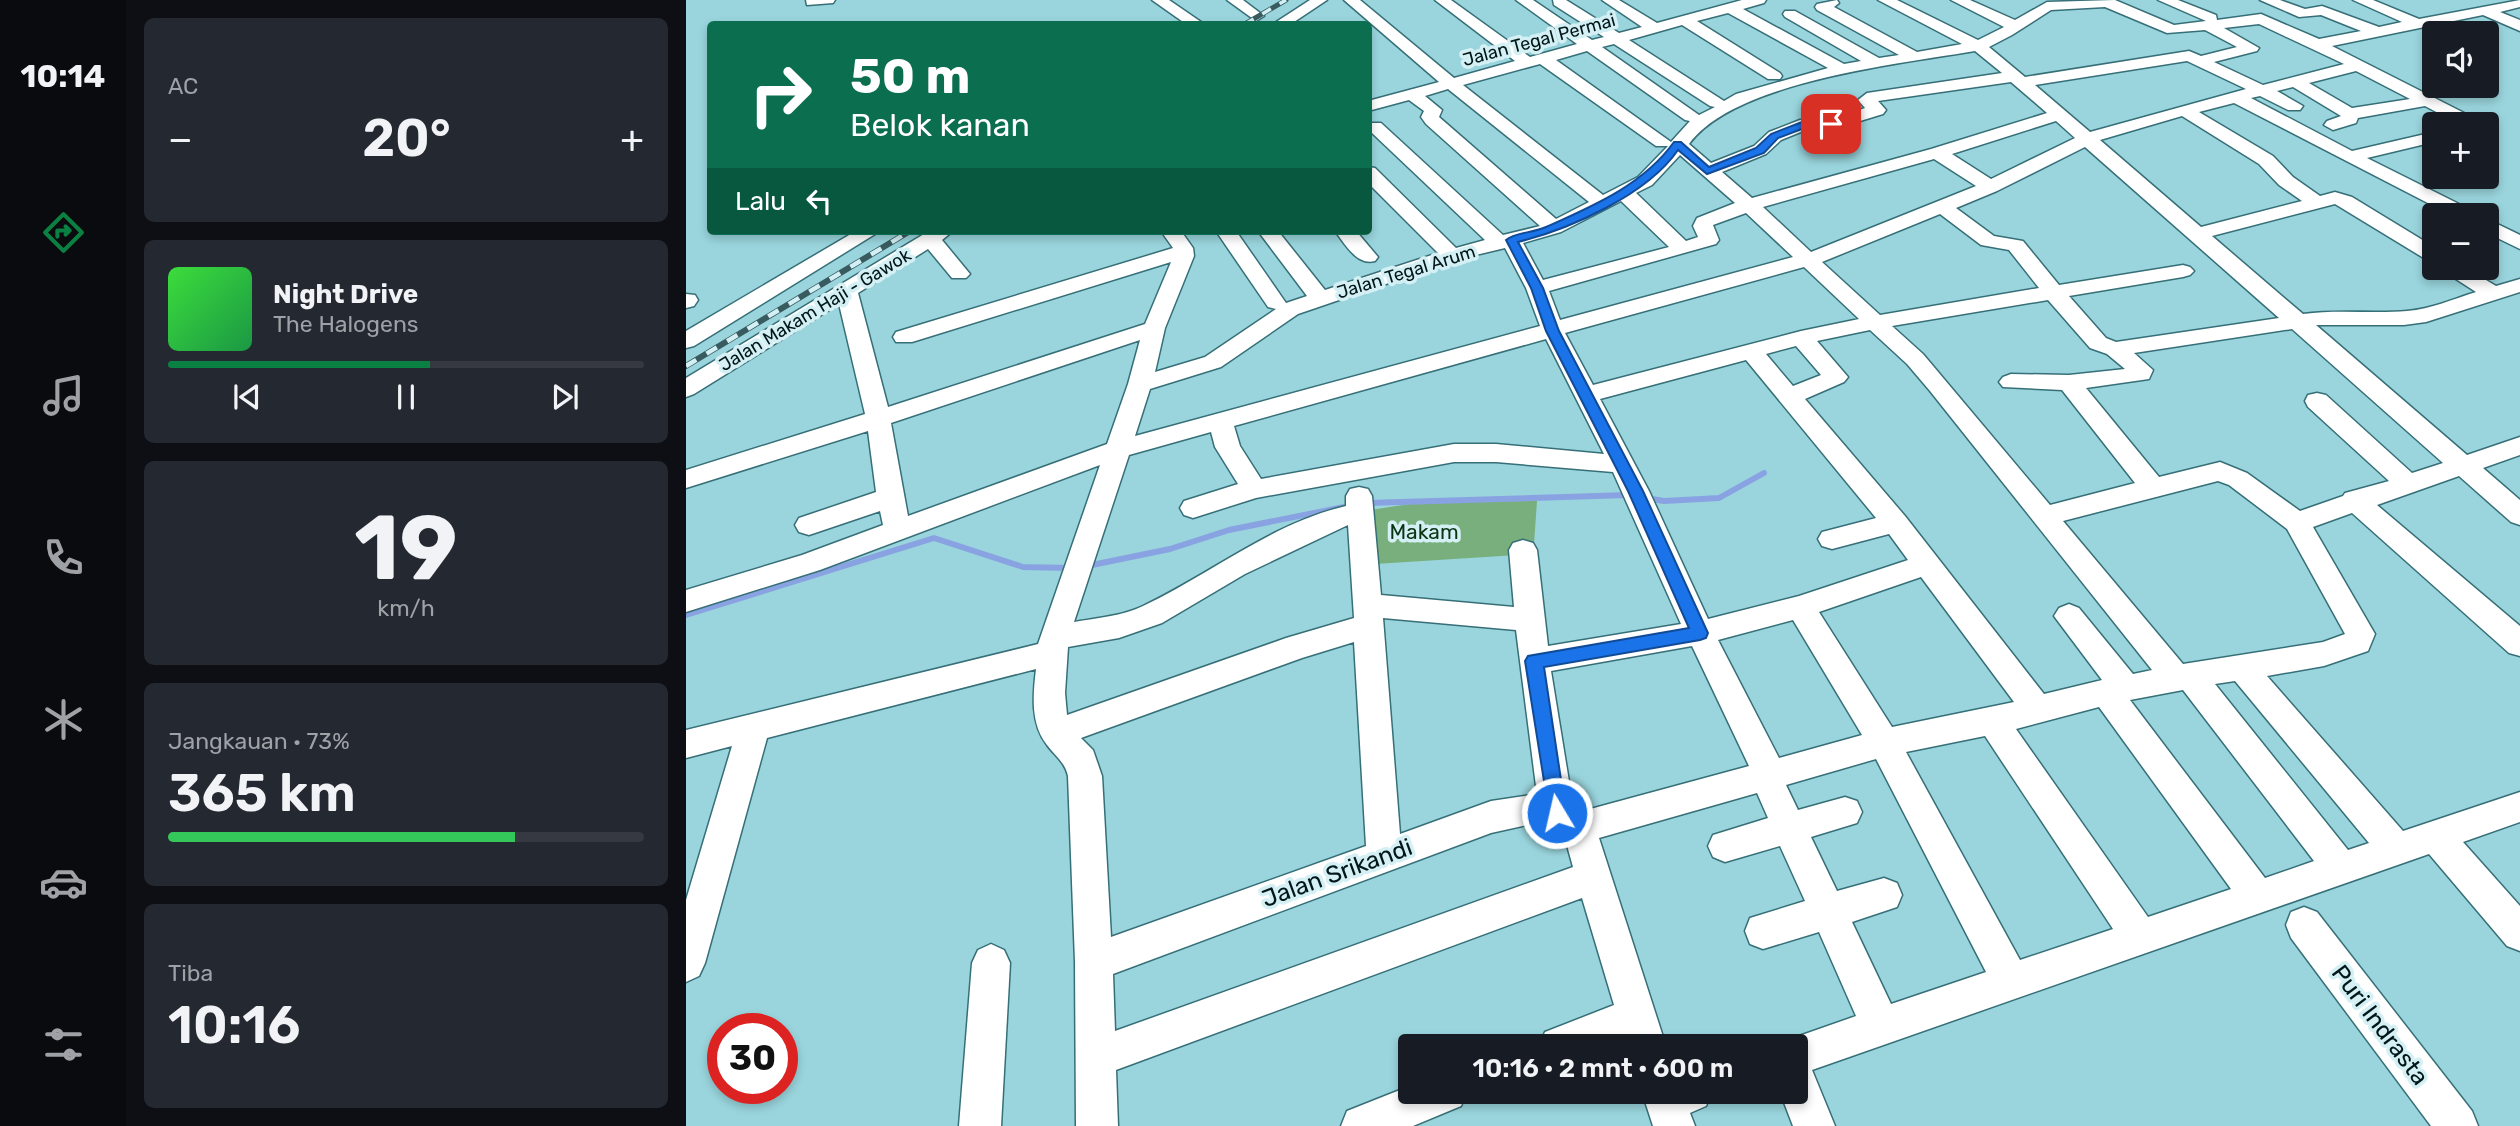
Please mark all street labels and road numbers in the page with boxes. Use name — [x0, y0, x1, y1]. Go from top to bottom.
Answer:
street label: Jalan Tegal Permai — [1460, 9, 1618, 71]
street label: Jalan Tegal Arum — [1334, 240, 1478, 304]
street label: Jalan Makam Haji - Gawok — [715, 244, 916, 376]
street label: Jalan Srikandi — [1258, 833, 1416, 913]
street label: Puri Indrasta — [2326, 959, 2434, 1091]

